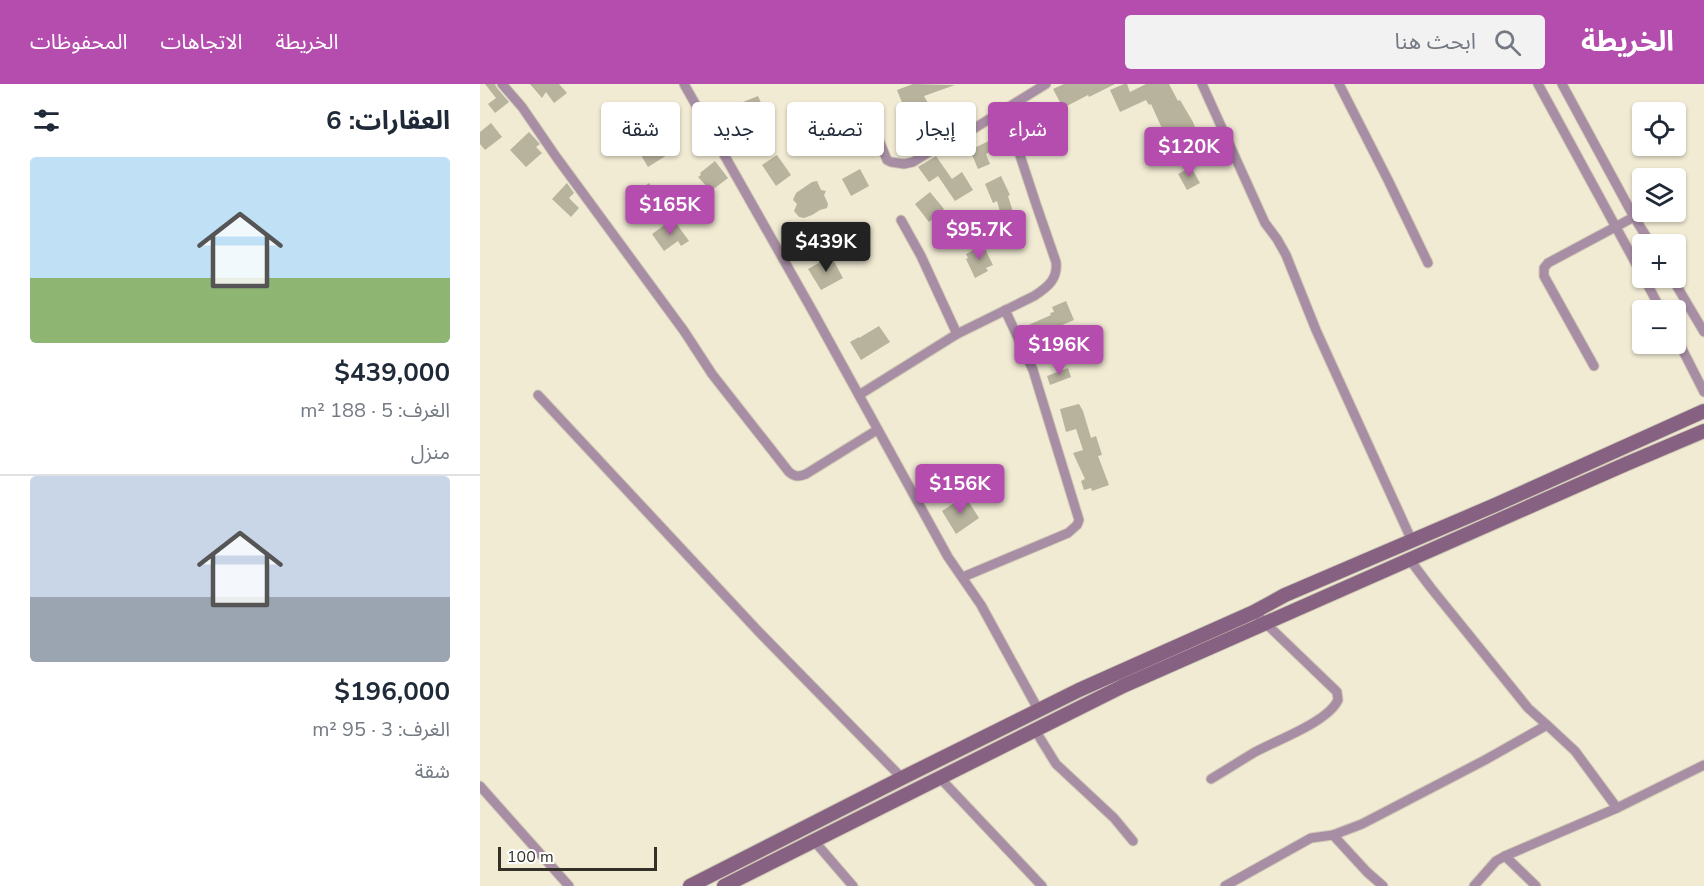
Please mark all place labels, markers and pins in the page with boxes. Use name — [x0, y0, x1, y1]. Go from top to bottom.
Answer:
pin: $120K — [1147, 127, 1231, 178]
pin: $165K — [628, 185, 712, 236]
pin: $95.7K — [930, 210, 1028, 261]
pin: $439K — [784, 222, 868, 273]
pin: $196K — [1017, 325, 1101, 376]
pin: $156K — [918, 464, 1002, 515]

